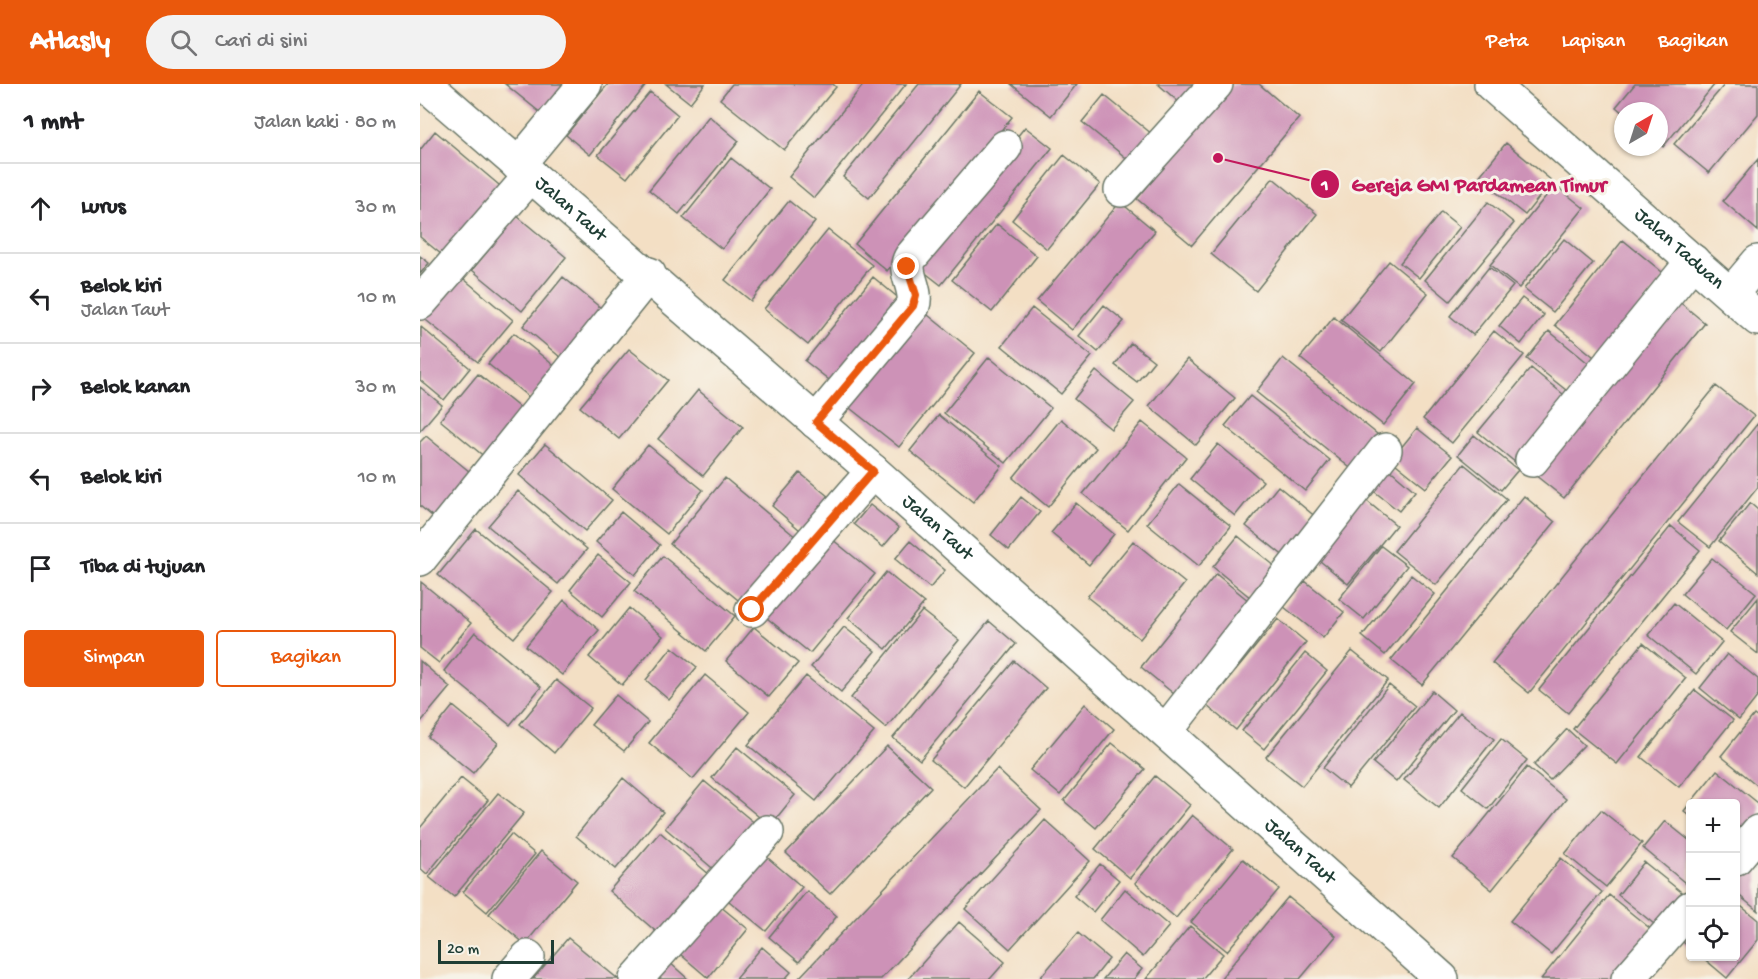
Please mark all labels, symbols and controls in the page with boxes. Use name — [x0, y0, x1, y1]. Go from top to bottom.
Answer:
search box — [146, 15, 566, 69]
text: Atlasly — [30, 26, 110, 59]
icon: search — [167, 26, 200, 59]
text: Cari di sini — [215, 29, 308, 55]
text: Peta — [1486, 30, 1529, 55]
text: Lapisan — [1562, 30, 1625, 55]
text: Bagikan — [1658, 30, 1728, 55]
north arrow — [1614, 102, 1668, 156]
text: 1 mnt — [24, 108, 82, 139]
text: Jalan kaki · 80 m — [254, 112, 396, 135]
callout: Gereja GMI Pardamean Timur — [1310, 164, 1619, 203]
street label: Jalan Taut — [530, 172, 612, 248]
text: Gereja GMI Pardamean Timur — [1352, 175, 1609, 200]
text: 1 — [1320, 176, 1329, 197]
icon: ahead — [24, 192, 57, 225]
text: Lurus — [81, 195, 126, 221]
text: 30 m — [355, 197, 396, 220]
street label: Jalan Taduan — [1629, 204, 1729, 295]
route end — [893, 253, 919, 279]
text: Belok kiri — [81, 274, 162, 300]
icon: left — [24, 282, 57, 315]
text: 10 m — [358, 287, 396, 310]
text: Jalan Taut — [81, 300, 169, 323]
icon: right — [24, 372, 57, 405]
text: Belok kanan — [81, 375, 190, 401]
text: 30 m — [355, 377, 396, 400]
icon: left — [24, 462, 57, 495]
text: Belok kiri — [81, 465, 162, 491]
text: 10 m — [358, 467, 396, 490]
street label: Jalan Taut — [897, 490, 979, 567]
icon: arrive — [24, 552, 57, 585]
text: Tiba di tujuan — [81, 555, 205, 581]
route start — [738, 596, 764, 622]
button: Simpan — [24, 630, 204, 687]
button: Bagikan — [216, 630, 396, 687]
map controls — [1686, 799, 1740, 961]
button: + — [1686, 799, 1740, 853]
street label: Jalan Taut — [1259, 814, 1341, 891]
button: − — [1686, 853, 1740, 907]
button: locate — [1686, 907, 1740, 961]
scale bar — [438, 937, 554, 964]
text: 20 m — [447, 941, 479, 960]

